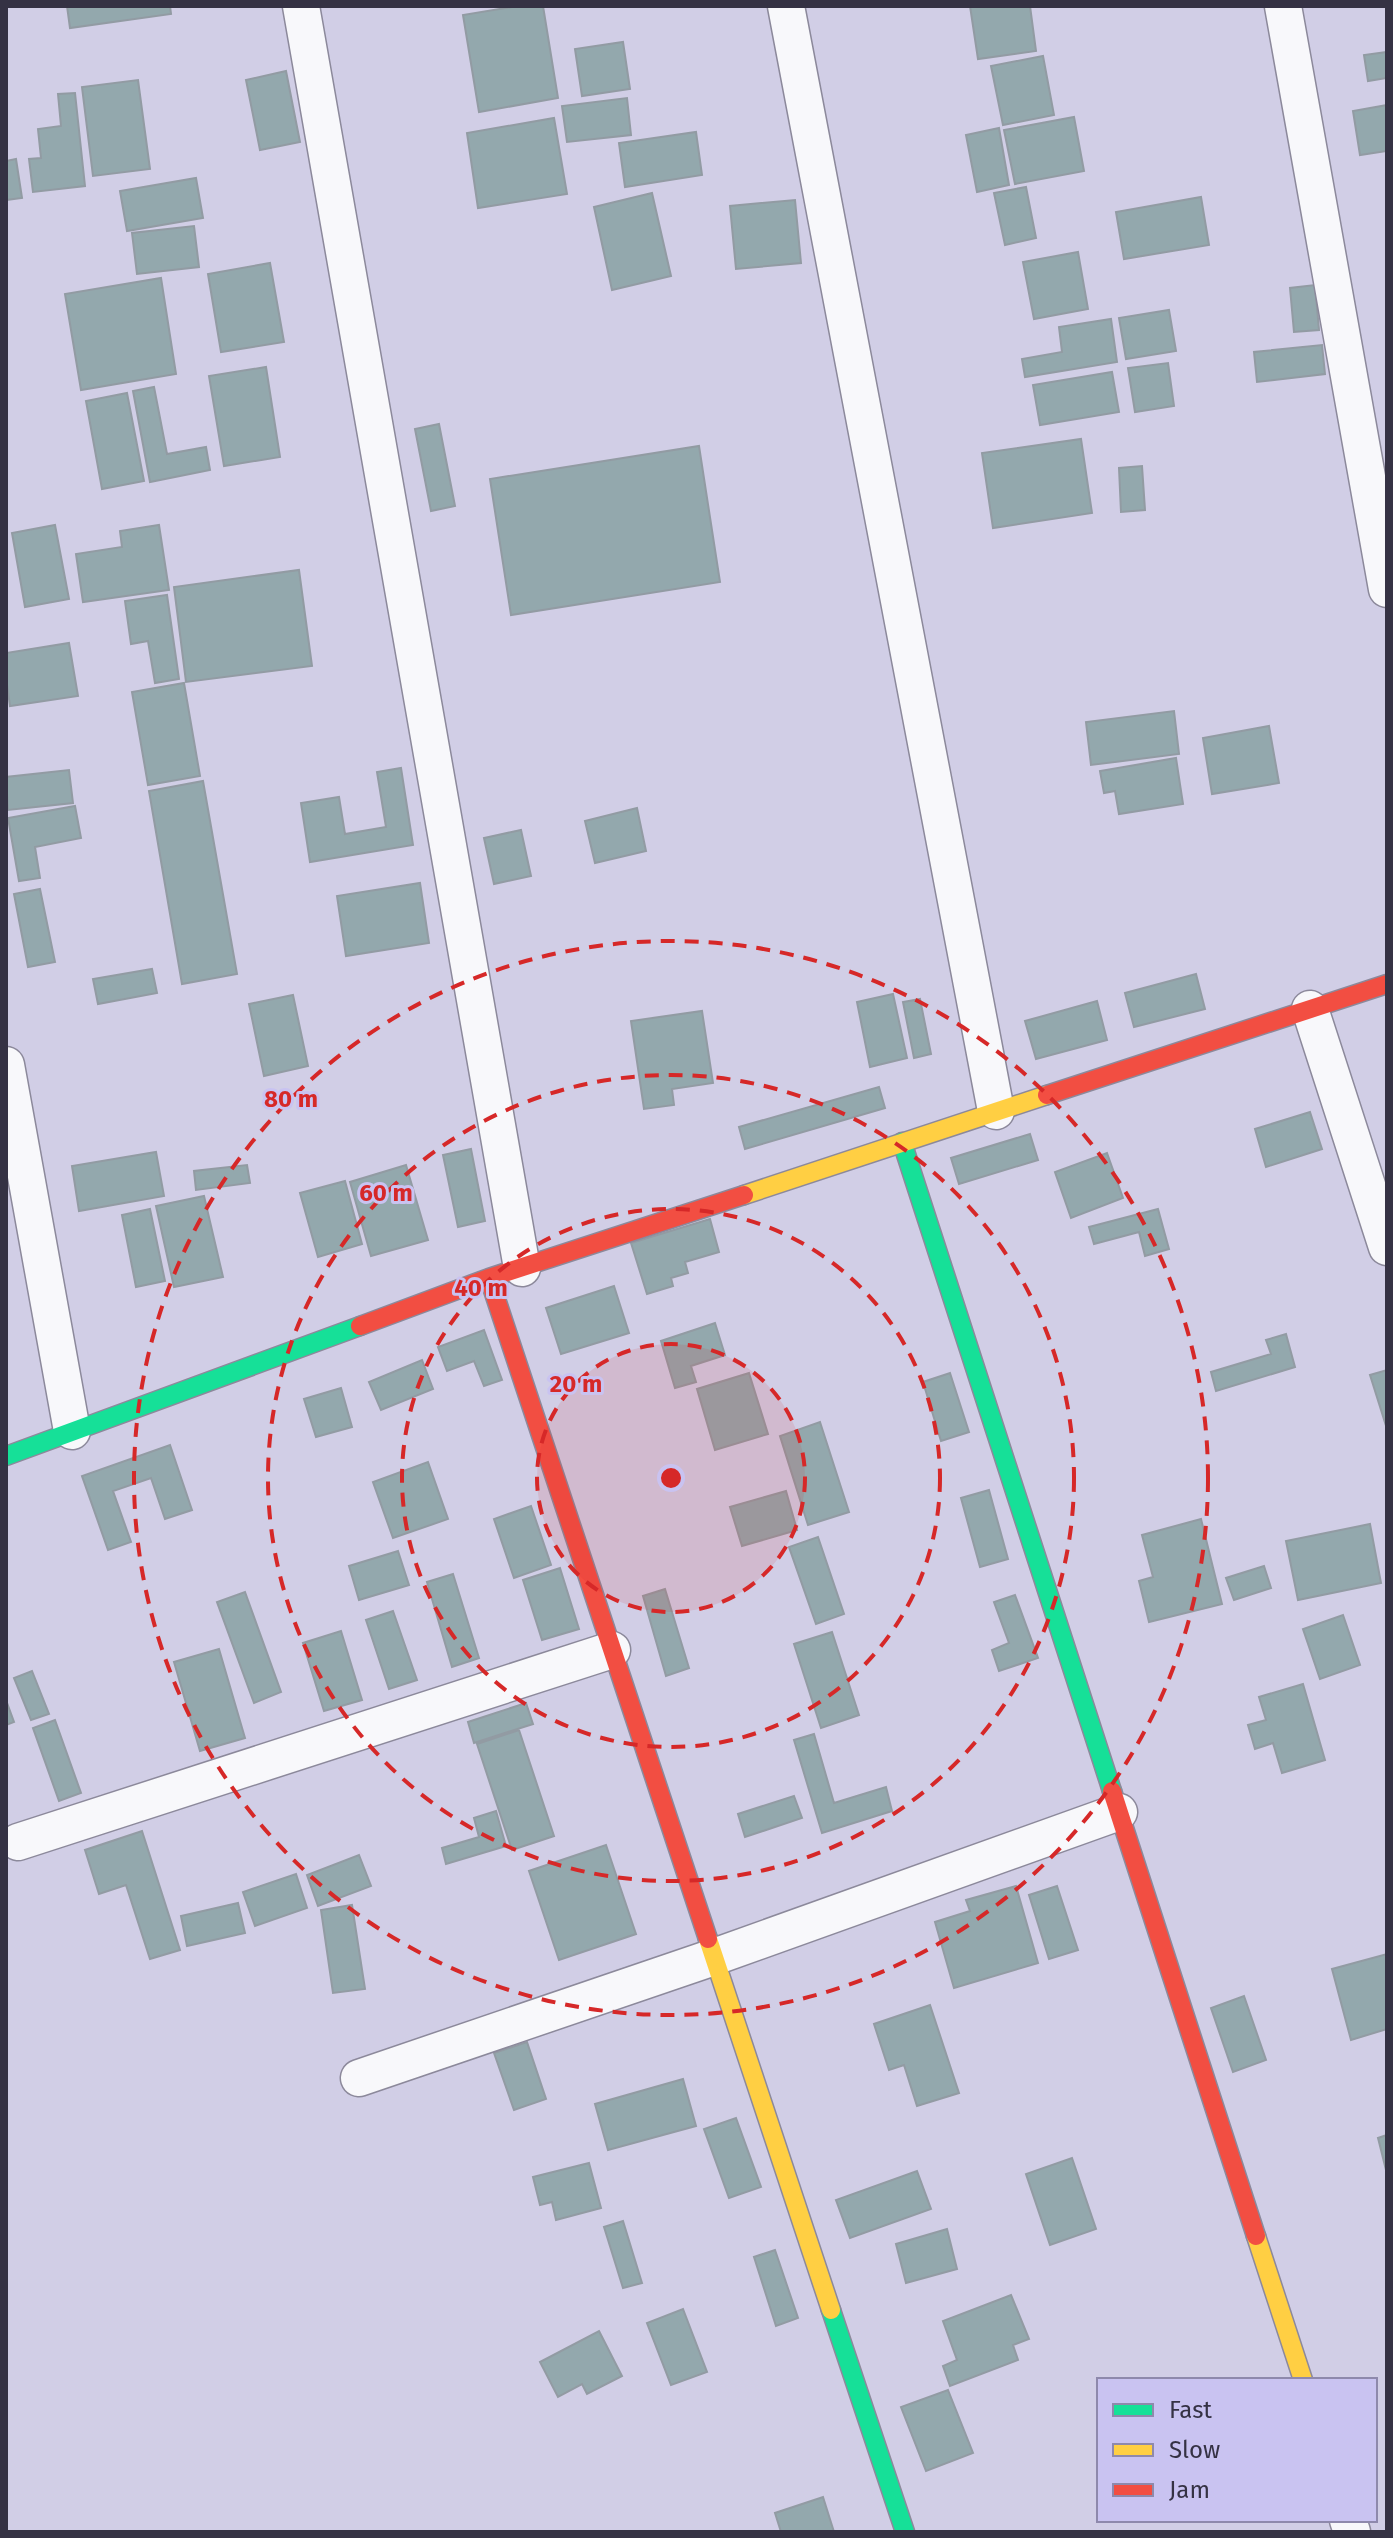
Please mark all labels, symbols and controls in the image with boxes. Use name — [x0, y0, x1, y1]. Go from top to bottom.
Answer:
text: 80 m — [264, 1085, 318, 1113]
text: 60 m — [359, 1179, 413, 1207]
text: 40 m — [454, 1274, 508, 1302]
text: 20 m — [550, 1370, 602, 1398]
centre of rings — [657, 1464, 685, 1492]
legend — [1097, 2378, 1377, 2522]
text: Fast — [1169, 2396, 1212, 2424]
text: Slow — [1169, 2436, 1220, 2464]
text: Jam — [1169, 2476, 1210, 2504]

